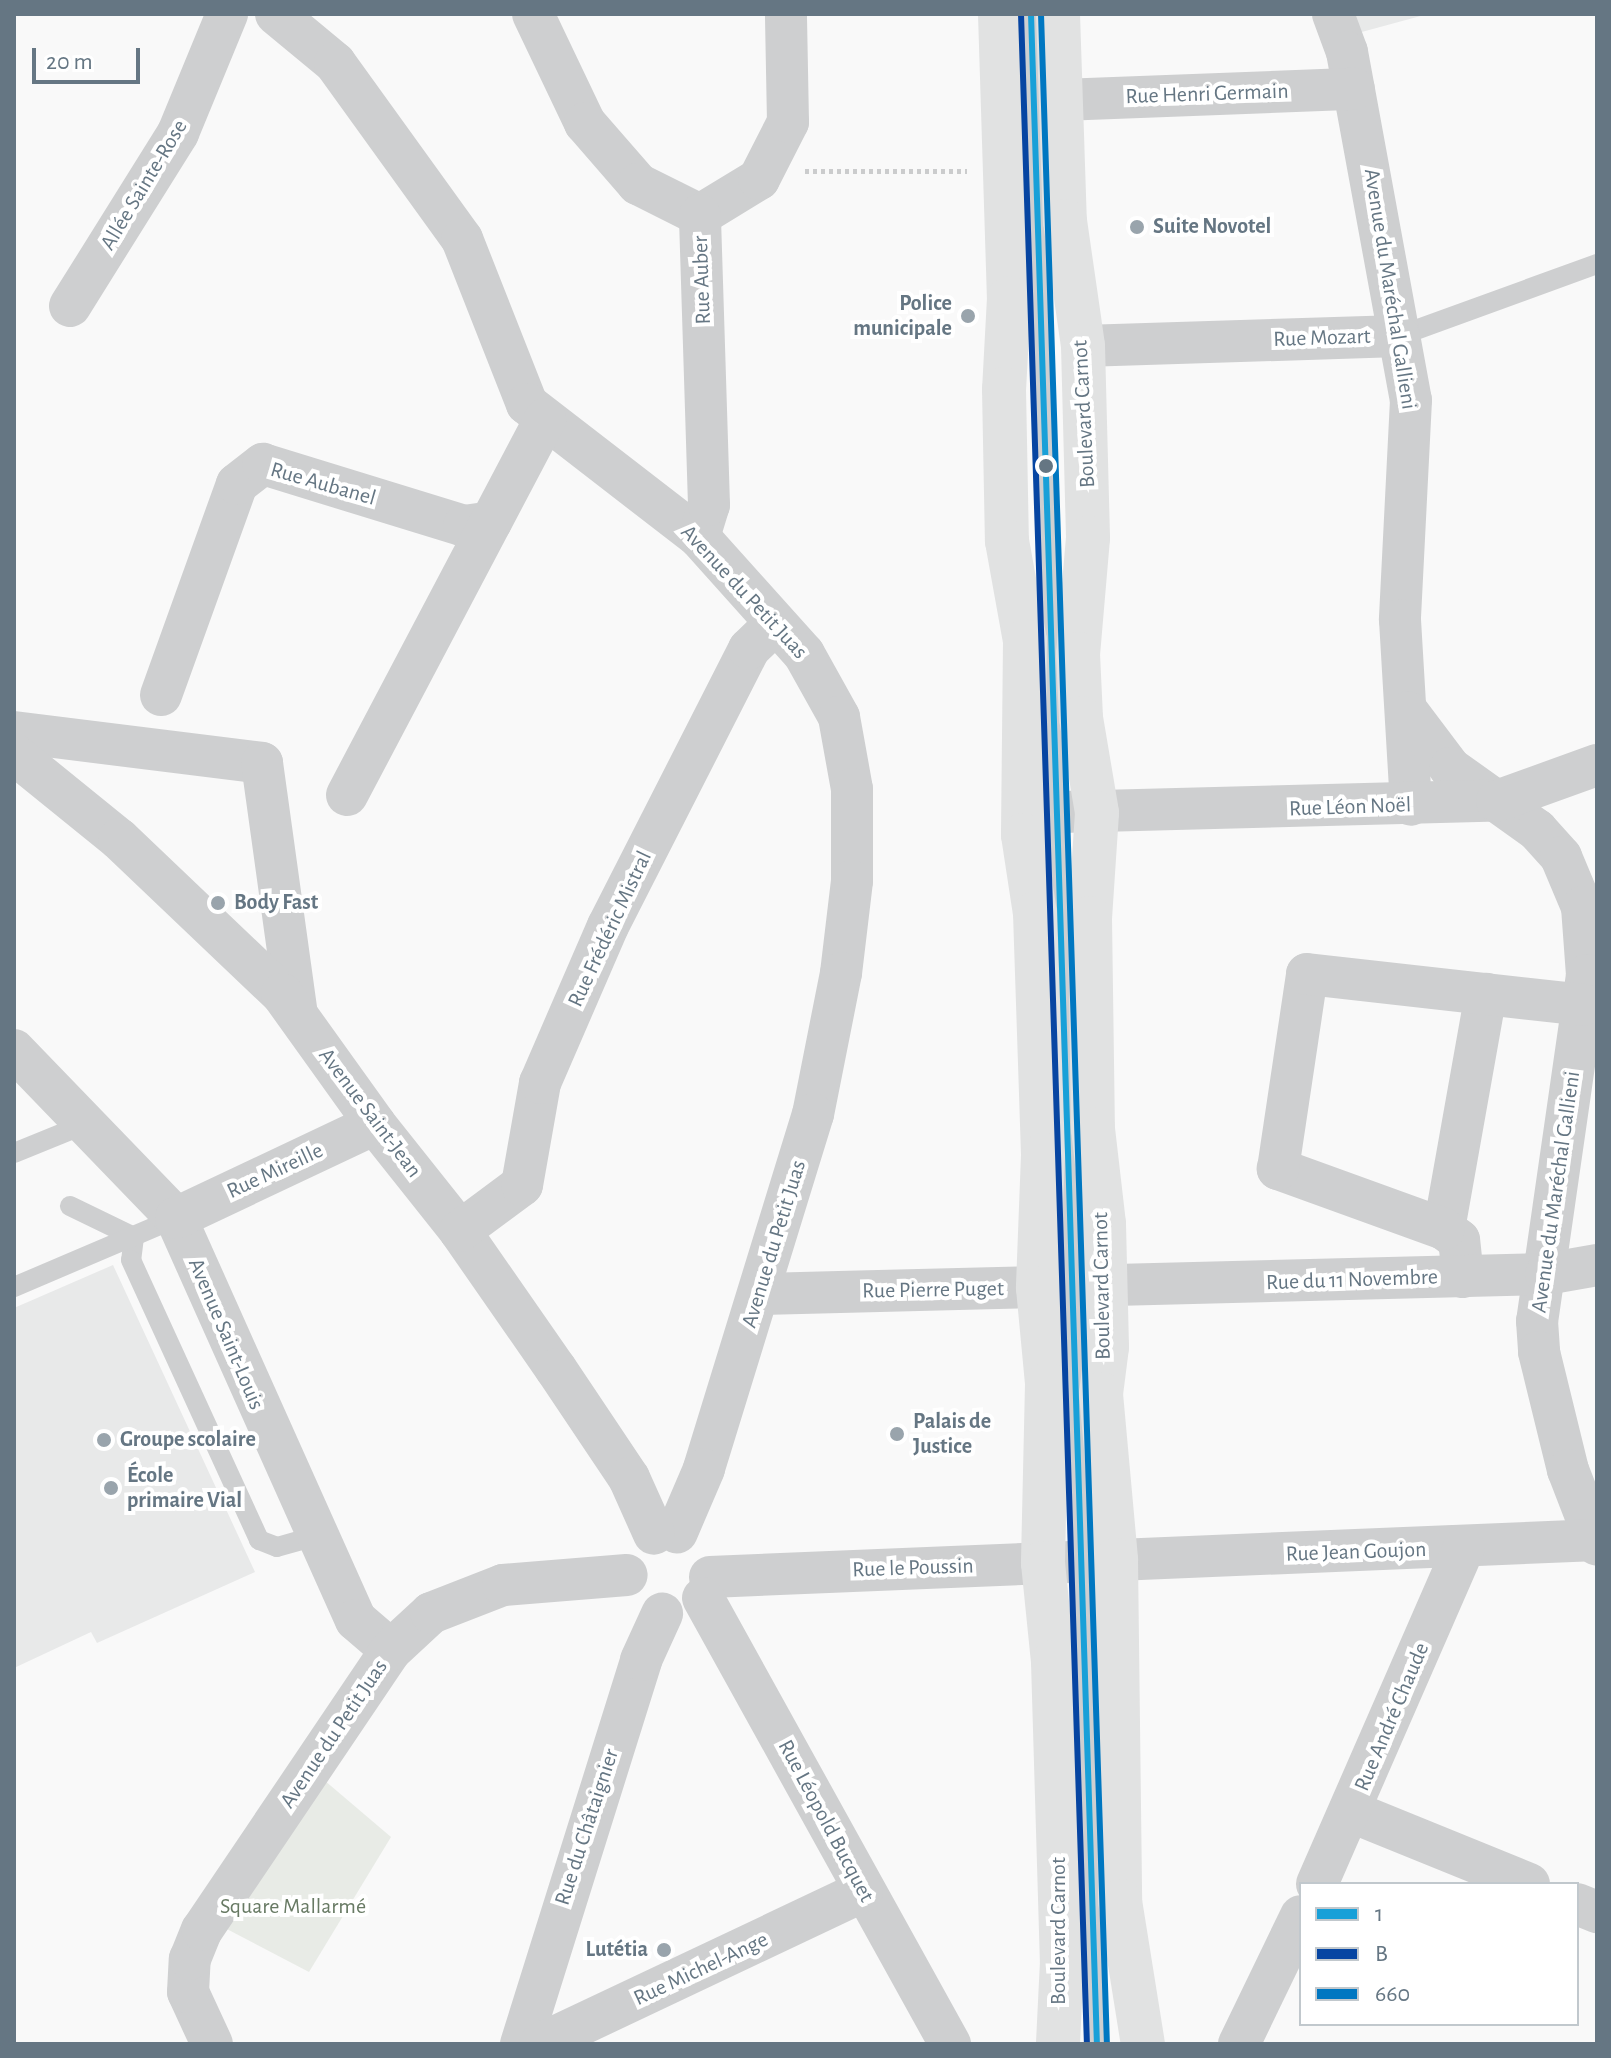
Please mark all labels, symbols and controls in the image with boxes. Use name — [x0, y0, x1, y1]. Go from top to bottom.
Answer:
scale bar — [36, 32, 144, 82]
text: 20 m — [46, 50, 93, 74]
street label: Rue Henri Germain — [1125, 78, 1289, 110]
street label: Allée Sainte-Rose — [95, 115, 193, 255]
street label: Avenue du Maréchal Gallieni — [1358, 167, 1422, 411]
place label: Suite Novotel — [1153, 214, 1271, 240]
marker: Suite Novotel — [1128, 218, 1146, 236]
street label: Rue Auber — [687, 235, 717, 325]
place label: Police municipale — [853, 290, 952, 342]
marker: Police municipale — [959, 307, 977, 325]
street label: Rue Mozart — [1273, 323, 1371, 353]
street label: Boulevard Carnot — [1067, 339, 1101, 489]
street label: Rue Aubanel — [267, 456, 379, 512]
unlabelled marker — [1038, 458, 1054, 474]
street label: Avenue du Petit Juas — [675, 519, 813, 665]
street label: Rue Léon Noël — [1288, 792, 1412, 822]
street label: Rue Frédéric Mistral — [562, 847, 658, 1011]
place label: Body Fast — [234, 890, 318, 916]
marker: Body Fast — [209, 894, 227, 912]
street label: Avenue Saint-Jean — [313, 1043, 427, 1183]
street label: Avenue du Maréchal Gallieni — [1526, 1070, 1586, 1314]
street label: Rue Mireille — [223, 1137, 327, 1205]
street label: Avenue du Petit Juas — [736, 1157, 812, 1331]
street label: Boulevard Carnot — [1088, 1212, 1116, 1360]
street label: Avenue Saint-Louis — [182, 1254, 270, 1414]
street label: Rue du 11 Novembre — [1266, 1264, 1438, 1296]
street label: Rue Pierre Puget — [862, 1276, 1004, 1304]
place label: Palais de Justice — [913, 1408, 991, 1460]
marker: Palais de Justice — [888, 1425, 906, 1443]
place label: Groupe scolaire — [120, 1427, 256, 1453]
marker: Groupe scolaire — [95, 1431, 113, 1449]
place label: École primaire Vial — [127, 1462, 242, 1514]
marker: École primaire Vial — [102, 1479, 120, 1497]
street label: Rue Jean Goujon — [1285, 1536, 1427, 1568]
street label: Rue le Poussin — [852, 1553, 974, 1583]
street label: Rue André Chaude — [1349, 1639, 1435, 1795]
street label: Avenue du Petit Juas — [274, 1655, 394, 1813]
street label: Rue Léopold Bucquet — [772, 1735, 880, 1907]
street label: Rue du Châtaignier — [549, 1745, 625, 1909]
street label: Boulevard Carnot — [1046, 1857, 1072, 2005]
legend — [1299, 1882, 1579, 2026]
park label: Square Mallarmé — [220, 1894, 366, 1920]
text: 1 — [1375, 1902, 1383, 1926]
street label: Rue Michel-Ange — [630, 1926, 772, 2012]
place label: Lutétia — [586, 1937, 648, 1963]
marker: Lutétia — [655, 1941, 673, 1959]
text: B — [1375, 1942, 1388, 1966]
text: 660 — [1375, 1982, 1410, 2006]

